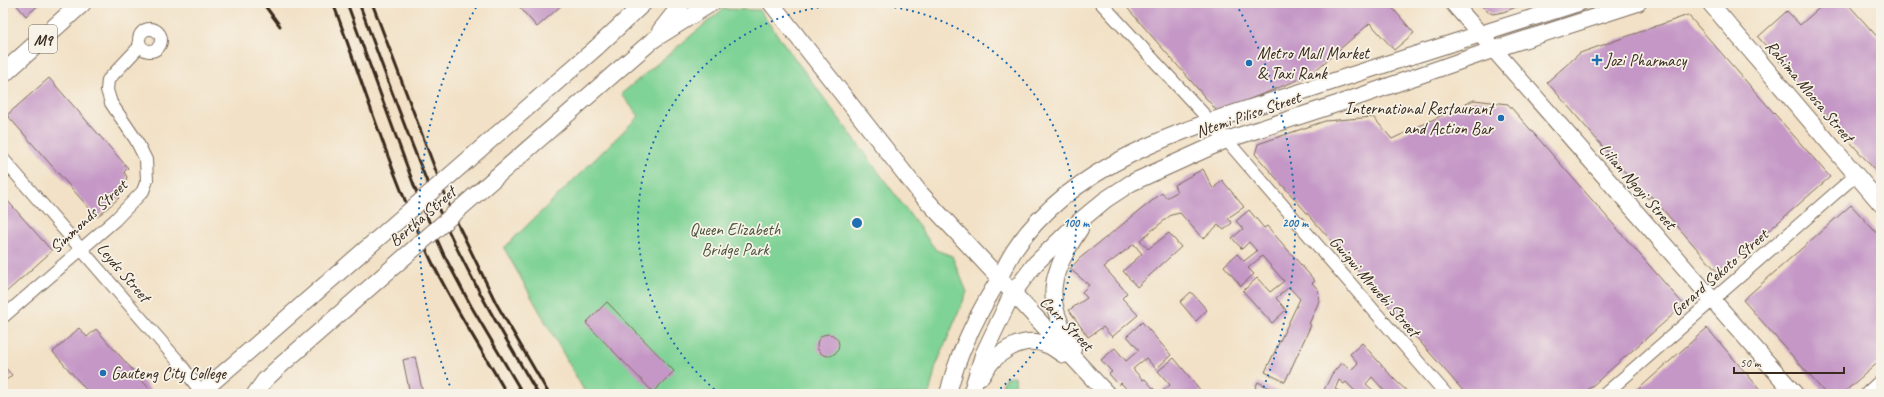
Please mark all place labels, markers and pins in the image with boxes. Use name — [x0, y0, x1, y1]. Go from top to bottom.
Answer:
place label: Metro Mall Market & Taxi Rank — [1257, 43, 1371, 84]
place label: Jozi Pharmacy — [1604, 50, 1687, 71]
marker: Jozi Pharmacy — [1592, 55, 1602, 65]
marker: Metro Mall Market & Taxi Rank — [1244, 58, 1254, 68]
place label: International Restaurant and Action Bar — [1345, 98, 1495, 139]
marker: International Restaurant and Action Bar — [1496, 113, 1506, 123]
centre of rings — [850, 216, 864, 230]
place label: Gauteng City College — [111, 363, 227, 384]
marker: Gauteng City College — [98, 368, 108, 378]

